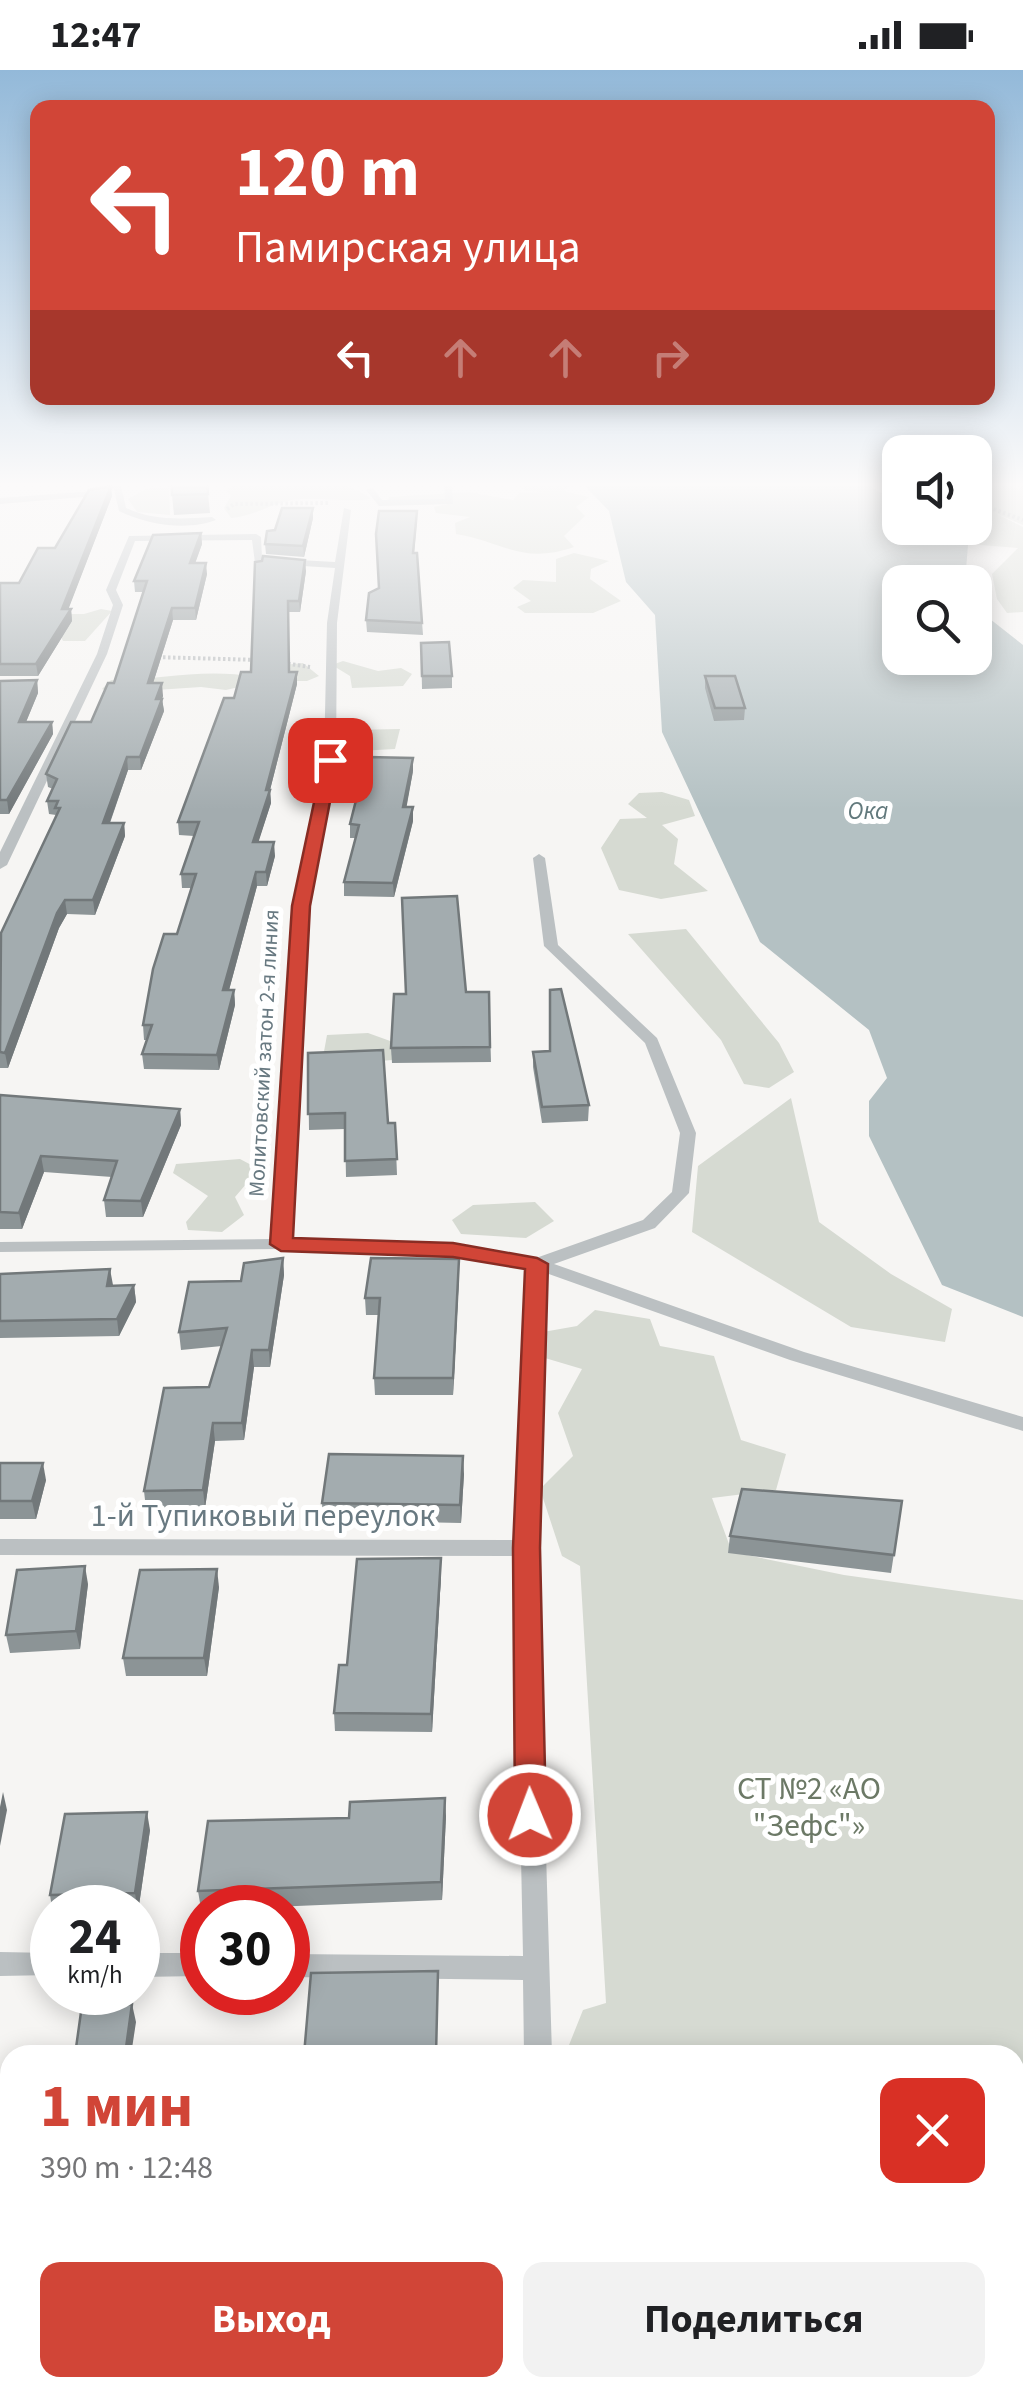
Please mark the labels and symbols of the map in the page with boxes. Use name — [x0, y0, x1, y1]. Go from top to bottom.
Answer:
pin — [288, 718, 373, 803]
water label: Ока — [848, 793, 888, 829]
street label: Молитовский затон 2-я линия — [240, 908, 288, 1198]
street label: 1-й Тупиковый переулок — [91, 1493, 435, 1539]
position arrow — [478, 1763, 582, 1867]
park label: СТ №2 «АО "Зефс"» — [737, 1766, 881, 1849]
speed limit sign: 30 — [180, 1885, 310, 2015]

